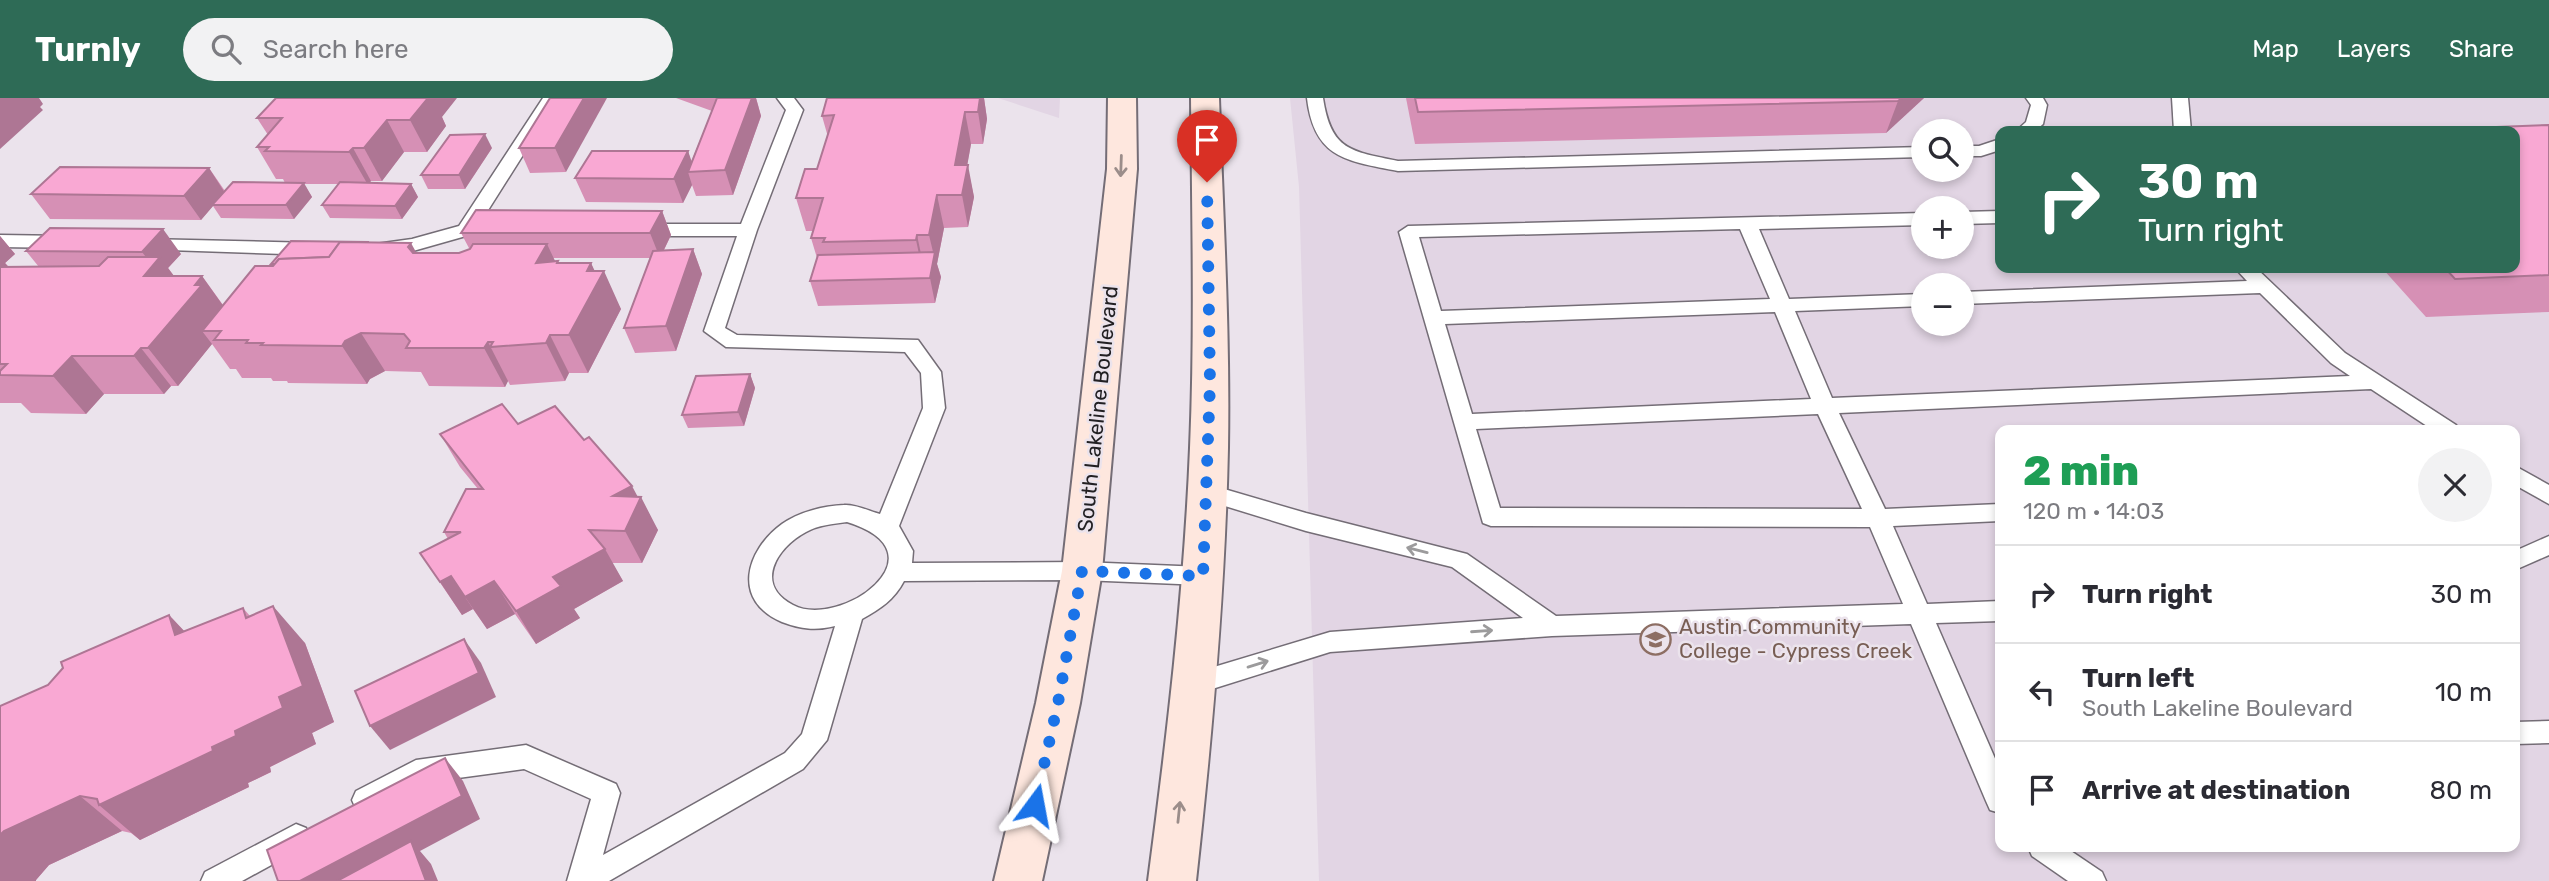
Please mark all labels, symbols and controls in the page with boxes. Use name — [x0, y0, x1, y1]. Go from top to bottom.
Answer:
search box — [183, 18, 673, 81]
text: Turnly — [35, 30, 141, 69]
icon: search — [207, 30, 245, 68]
text: Search here — [263, 34, 409, 65]
text: Map — [2252, 35, 2299, 63]
text: Layers — [2337, 35, 2411, 63]
text: Share — [2449, 35, 2514, 63]
pin — [1177, 110, 1237, 182]
map controls — [1911, 119, 1974, 336]
button: search — [1911, 119, 1974, 182]
icon: arrive — [1188, 121, 1226, 159]
text: 30 m — [2138, 152, 2259, 210]
one-way arrow — [1115, 154, 1128, 177]
icon: right — [2023, 154, 2114, 245]
button: + — [1911, 196, 1974, 259]
text: Turn right — [2138, 211, 2283, 249]
button: − — [1911, 273, 1974, 336]
street label: South Lakeline Boulevard — [1072, 285, 1123, 533]
text: 2 min — [2023, 446, 2139, 496]
button: close — [2418, 448, 2492, 522]
text: 120 m · 14:03 — [2023, 497, 2164, 525]
one-way arrow — [1406, 543, 1429, 556]
icon: right — [2023, 575, 2061, 613]
text: Turn right — [2082, 579, 2212, 610]
text: 30 m — [2430, 579, 2492, 610]
place label: Austin Community College - Cypress Creek — [1679, 614, 1912, 663]
school or university icon: Austin Community College - Cypress Creek — [1639, 622, 1673, 656]
one-way arrow — [1470, 624, 1493, 637]
one-way arrow — [1247, 656, 1269, 669]
text: Turn left — [2082, 663, 2194, 694]
icon: left — [2023, 673, 2061, 711]
text: 10 m — [2435, 677, 2492, 708]
text: South Lakeline Boulevard — [2082, 694, 2353, 722]
position arrow — [998, 768, 1072, 842]
icon: arrive — [2023, 771, 2061, 809]
text: Arrive at destination — [2082, 775, 2350, 806]
text: 80 m — [2429, 775, 2492, 806]
one-way arrow — [1173, 801, 1186, 824]

